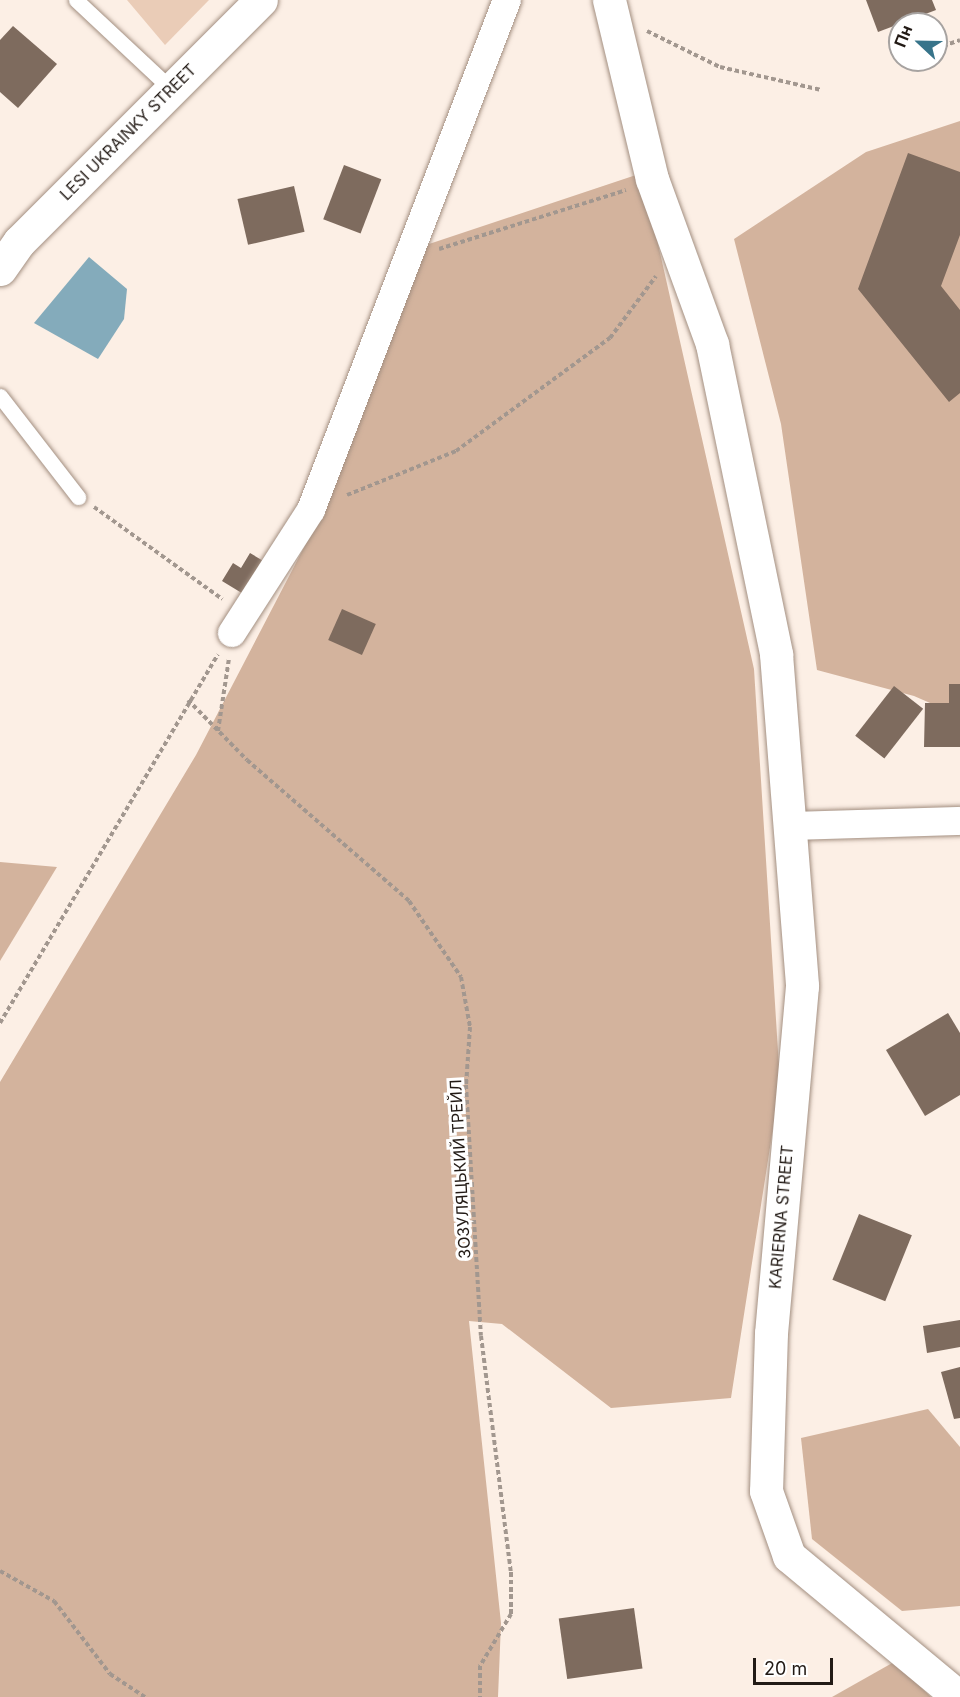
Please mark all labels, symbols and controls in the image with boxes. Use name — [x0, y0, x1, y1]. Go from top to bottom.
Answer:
north arrow — [888, 12, 948, 72]
text: Пн — [890, 22, 917, 50]
street label: LESI UKRAINKY STREET — [56, 60, 200, 204]
street label: ЗОЗУЛЯЦЬКИЙ ТРЕЙЛ — [446, 1079, 474, 1259]
street label: KARIERNA STREET — [765, 1144, 797, 1290]
scale bar — [756, 1646, 836, 1684]
text: 20 m — [764, 1658, 807, 1679]

